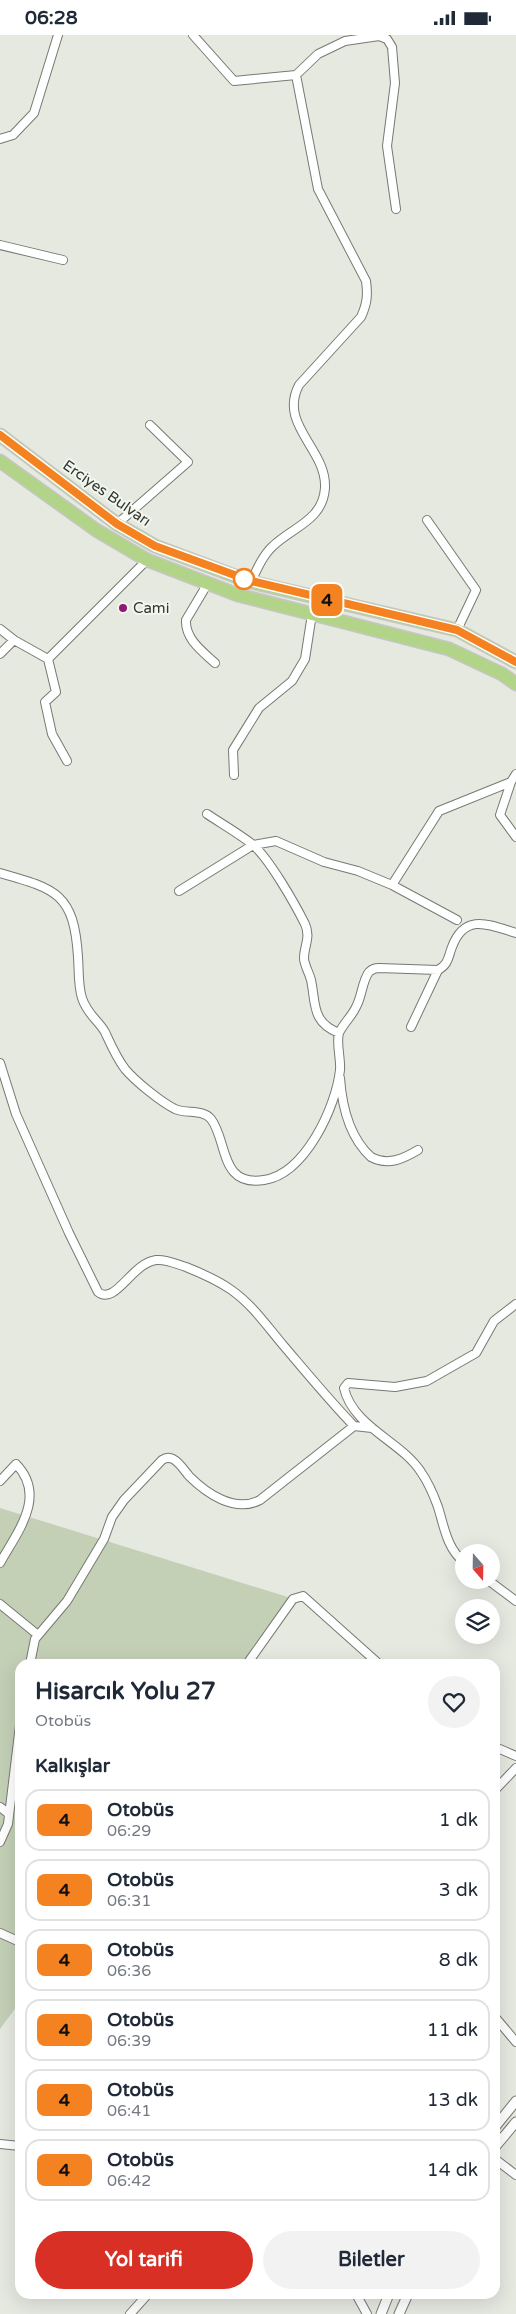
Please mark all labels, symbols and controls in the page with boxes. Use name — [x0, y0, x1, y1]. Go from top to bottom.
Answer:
text: 06:28 — [25, 7, 78, 29]
street label: Erciyes Bulvarı — [60, 456, 154, 530]
unlabelled marker — [233, 568, 255, 590]
line badge: 4 — [311, 584, 343, 616]
text: 4 — [321, 589, 333, 611]
place label: Cami — [133, 599, 169, 617]
marker: Cami — [117, 602, 129, 614]
north arrow — [455, 1544, 500, 1589]
map controls — [455, 1544, 500, 1644]
button: layers — [455, 1599, 500, 1644]
button: heart — [428, 1676, 480, 1728]
text: Hisarcık Yolu 27 — [35, 1677, 216, 1706]
text: Otobüs — [35, 1711, 91, 1731]
text: Kalkışlar — [35, 1755, 110, 1777]
text: Otobüs — [107, 1799, 174, 1821]
text: 4 — [59, 1809, 70, 1831]
text: 1 dk — [439, 1809, 478, 1831]
text: 06:29 — [107, 1821, 151, 1841]
text: Otobüs — [107, 1869, 174, 1891]
text: 4 — [59, 1879, 70, 1901]
text: 3 dk — [439, 1879, 478, 1901]
text: 06:31 — [107, 1891, 151, 1911]
text: Otobüs — [107, 1939, 174, 1961]
text: 4 — [59, 1949, 70, 1971]
text: 8 dk — [439, 1949, 478, 1971]
text: 06:36 — [107, 1961, 151, 1981]
text: Otobüs — [107, 2009, 174, 2031]
text: 4 — [59, 2019, 70, 2041]
text: 11 dk — [427, 2019, 478, 2041]
text: 06:39 — [107, 2031, 151, 2051]
text: Otobüs — [107, 2079, 174, 2101]
text: 4 — [59, 2089, 70, 2111]
text: 13 dk — [427, 2089, 478, 2111]
text: 06:41 — [107, 2101, 151, 2121]
text: Otobüs — [107, 2149, 174, 2171]
text: 4 — [59, 2159, 70, 2181]
text: 14 dk — [427, 2159, 478, 2181]
text: 06:42 — [107, 2171, 151, 2191]
button: Yol tarifi — [35, 2231, 253, 2289]
button: Biletler — [263, 2231, 480, 2289]

